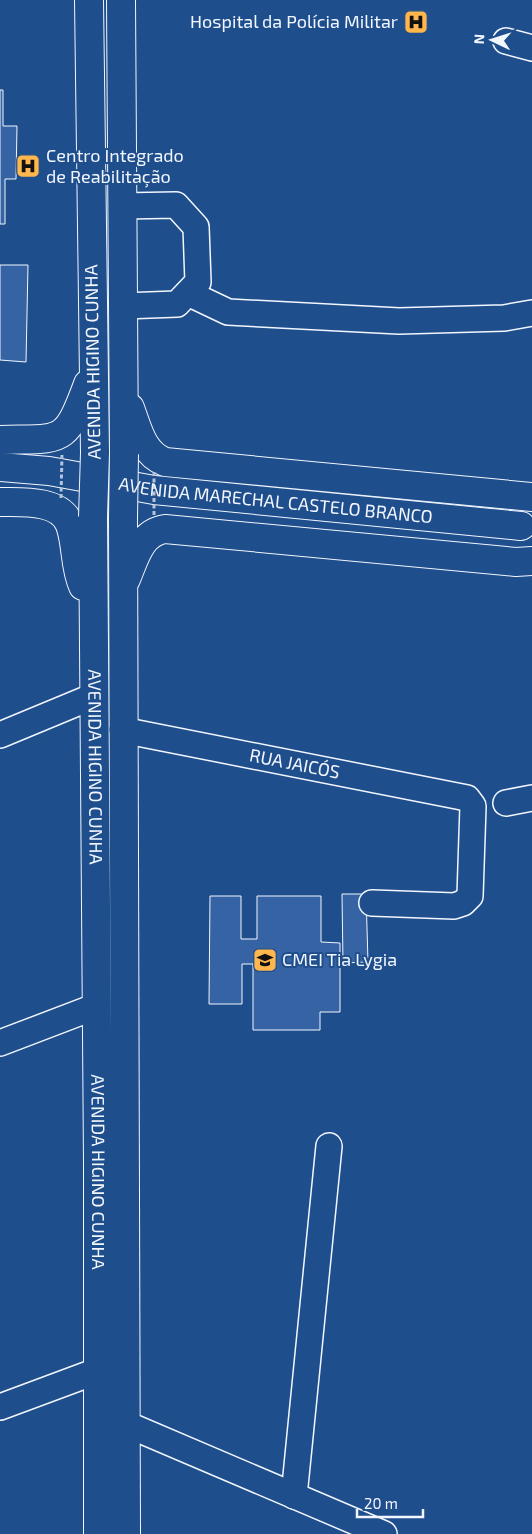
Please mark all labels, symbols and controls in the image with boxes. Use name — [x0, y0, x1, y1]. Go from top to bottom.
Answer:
hospital icon: Hospital da Polícia Militar — [403, 9, 429, 35]
place label: Hospital da Polícia Militar — [190, 10, 398, 32]
north arrow — [467, 15, 517, 65]
text: N — [470, 33, 487, 45]
place label: Centro Integrado de Reabilitação — [46, 144, 184, 188]
hospital icon: Centro Integrado de Reabilitação — [15, 153, 41, 179]
street label: AVENIDA HIGINO CUNHA — [79, 263, 105, 460]
street label: AVENIDA MARECHAL CASTELO BRANCO — [117, 472, 434, 527]
street label: AVENIDA HIGINO CUNHA — [84, 669, 108, 866]
street label: RUA JAICÓS — [248, 743, 342, 783]
school or university icon: CMEI Tia Lygia — [252, 947, 278, 973]
place label: CMEI Tia Lygia — [282, 948, 397, 970]
street label: AVENIDA HIGINO CUNHA — [87, 1074, 110, 1271]
scale bar — [357, 1486, 423, 1518]
text: 20 m — [364, 1494, 398, 1512]

